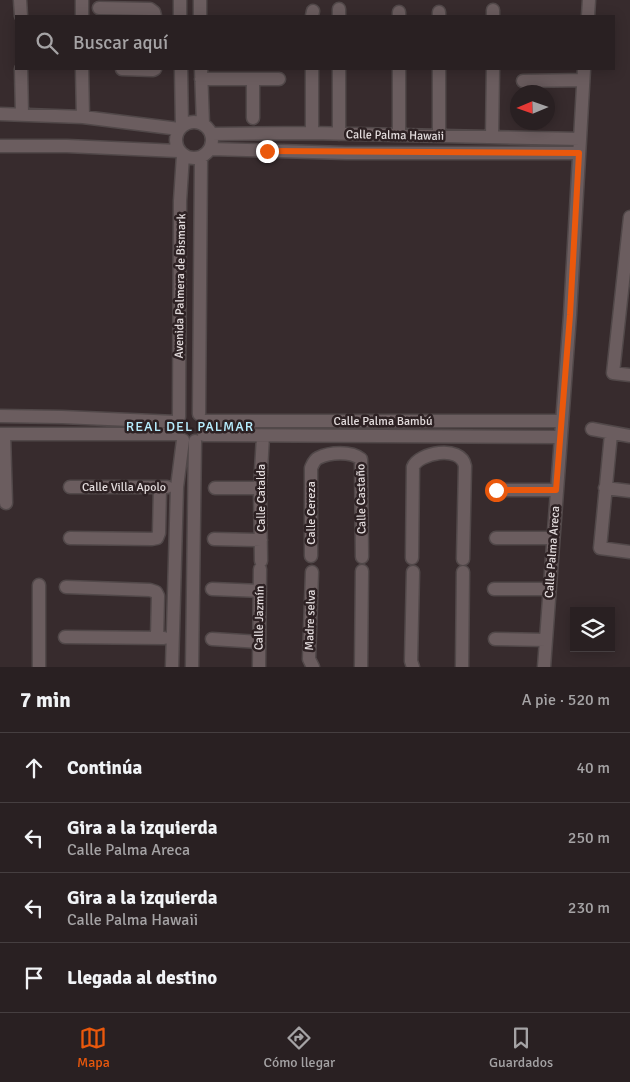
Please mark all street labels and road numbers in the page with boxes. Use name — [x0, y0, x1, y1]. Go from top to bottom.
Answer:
street label: Calle Palma Hawaii — [346, 127, 444, 144]
street label: Avenida Palmera de Bismark — [172, 213, 189, 359]
street label: Calle Palma Bambú — [334, 414, 432, 429]
street label: Calle Catalda — [254, 464, 269, 532]
street label: Calle Castaño — [353, 464, 370, 534]
street label: Calle Villa Apolo — [82, 480, 166, 495]
street label: Calle Cereza — [304, 481, 319, 545]
street label: Calle Palma Areca — [542, 505, 563, 599]
street label: Calle Jazmín — [251, 586, 268, 650]
street label: Madre selva — [302, 589, 319, 651]

